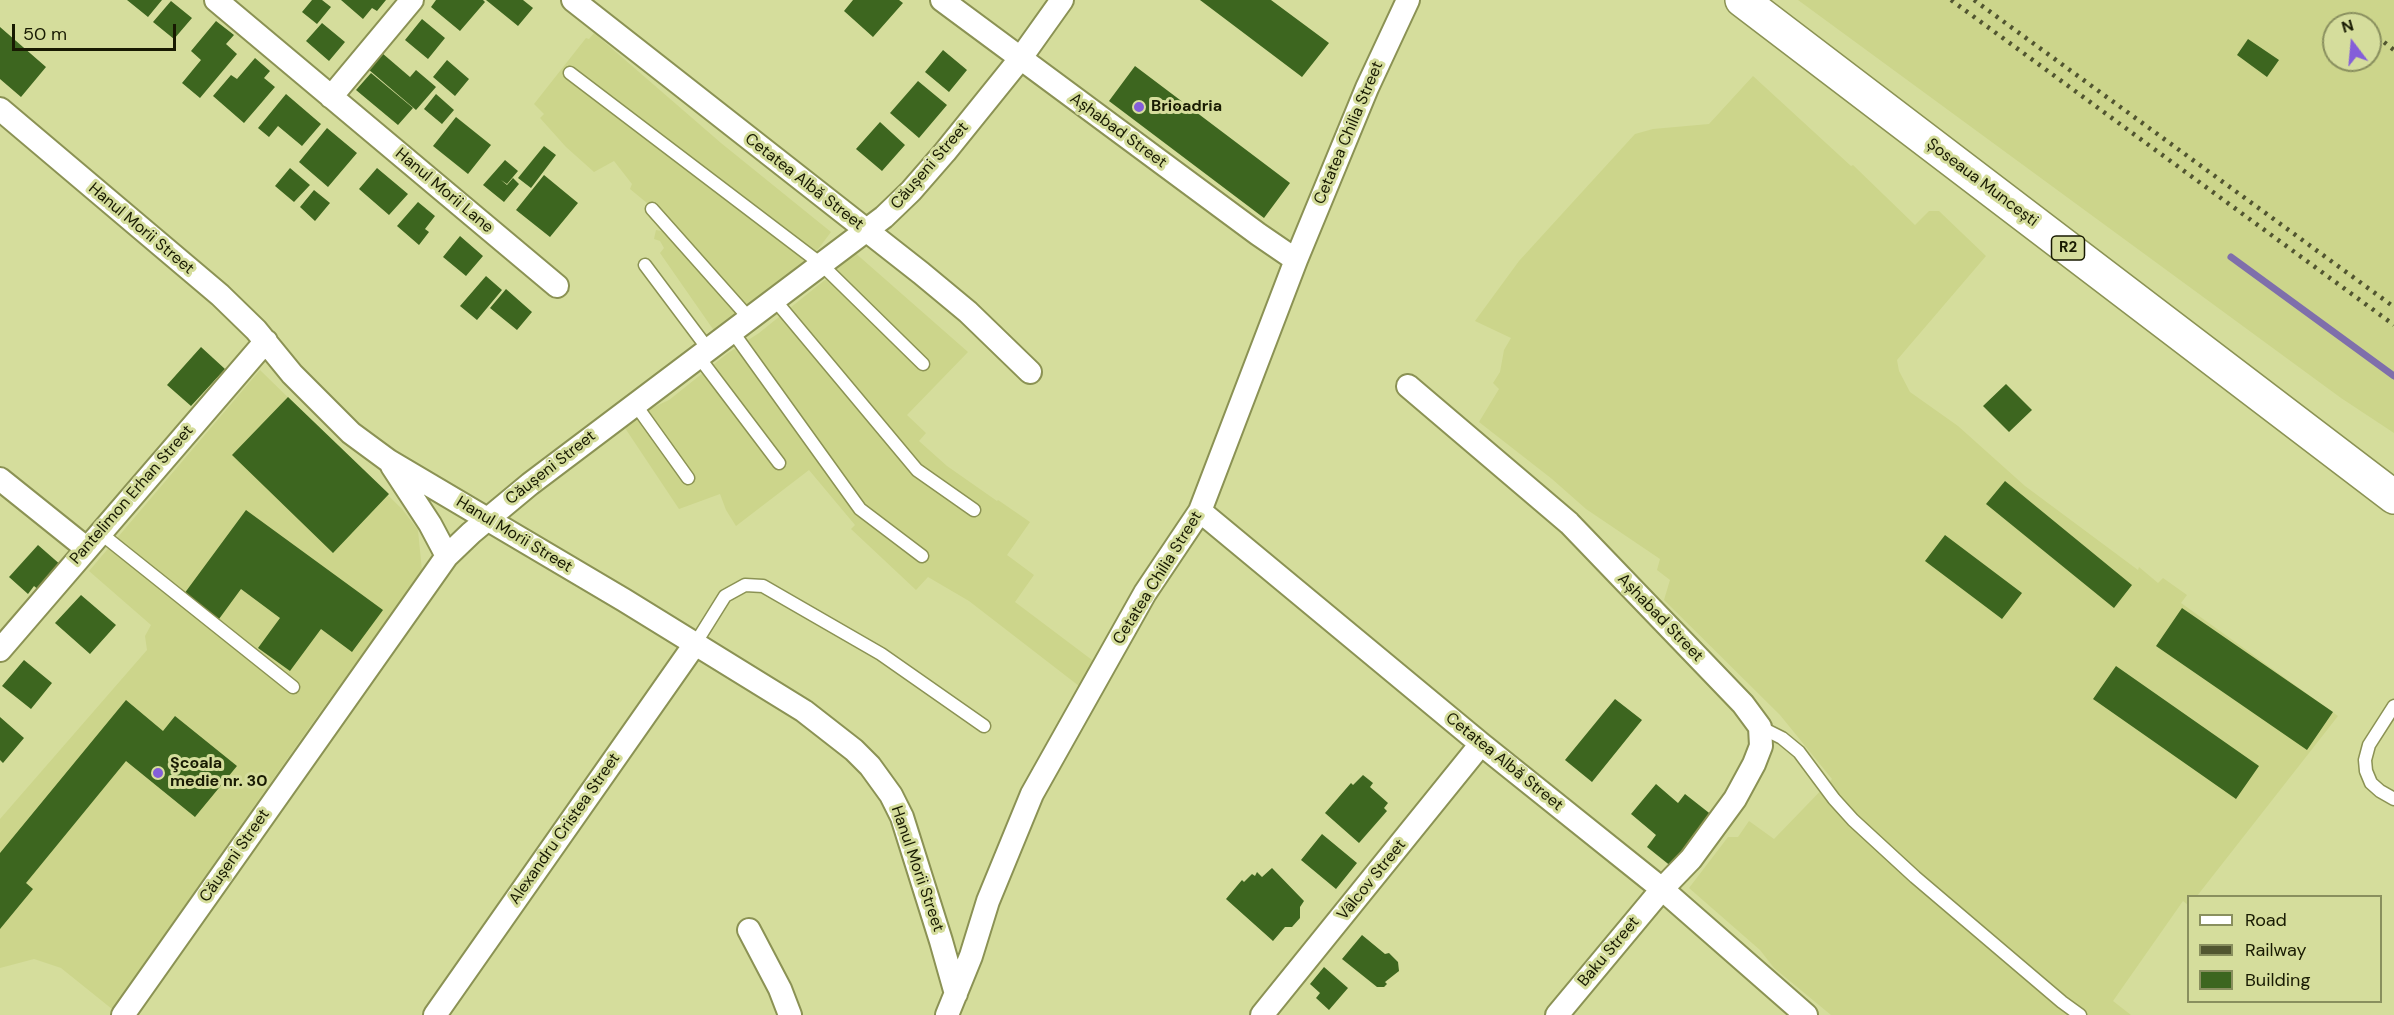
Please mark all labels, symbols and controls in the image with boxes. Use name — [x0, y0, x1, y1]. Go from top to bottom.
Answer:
scale bar — [15, 12, 178, 50]
north arrow — [2322, 12, 2382, 72]
text: N — [2339, 14, 2356, 38]
text: 50 m — [23, 22, 67, 46]
street label: Cetatea Chilia Street — [1310, 59, 1388, 207]
street label: Așhabad Street — [1066, 89, 1170, 173]
place label: Brioadria — [1151, 97, 1222, 117]
marker: Brioadria — [1132, 100, 1146, 114]
street label: Căușeni Street — [887, 119, 973, 213]
street label: Cetatea Albă Street — [741, 130, 867, 234]
street label: Șoseaua Muncești — [1922, 135, 2042, 231]
street label: Hanul Morii Lane — [391, 144, 497, 238]
street label: Hanul Morii Street — [84, 179, 198, 279]
road number: R2 — [2052, 236, 2084, 260]
street label: Pantelimon Erhan Street — [66, 421, 198, 569]
street label: Căușeni Street — [502, 427, 600, 509]
street label: Hanul Morii Street — [453, 493, 575, 577]
street label: Cetatea Chilia Street — [1109, 508, 1207, 648]
street label: Așhabad Street — [1613, 570, 1707, 666]
street label: Cetatea Albă Street — [1441, 709, 1567, 815]
street label: Alexandru Cristea Street — [505, 750, 625, 908]
place label: Şcoala medie nr. 30 — [170, 754, 267, 792]
marker: Şcoala medie nr. 30 — [151, 766, 165, 780]
street label: Hanul Morii Street — [886, 804, 948, 934]
street label: Căușeni Street — [196, 806, 274, 906]
street label: Vâlcov Street — [1334, 836, 1410, 924]
legend — [2187, 895, 2382, 1003]
text: Road — [2245, 908, 2287, 932]
street label: Baku Street — [1574, 913, 1644, 991]
text: Railway — [2245, 938, 2307, 962]
text: Building — [2245, 968, 2310, 992]

